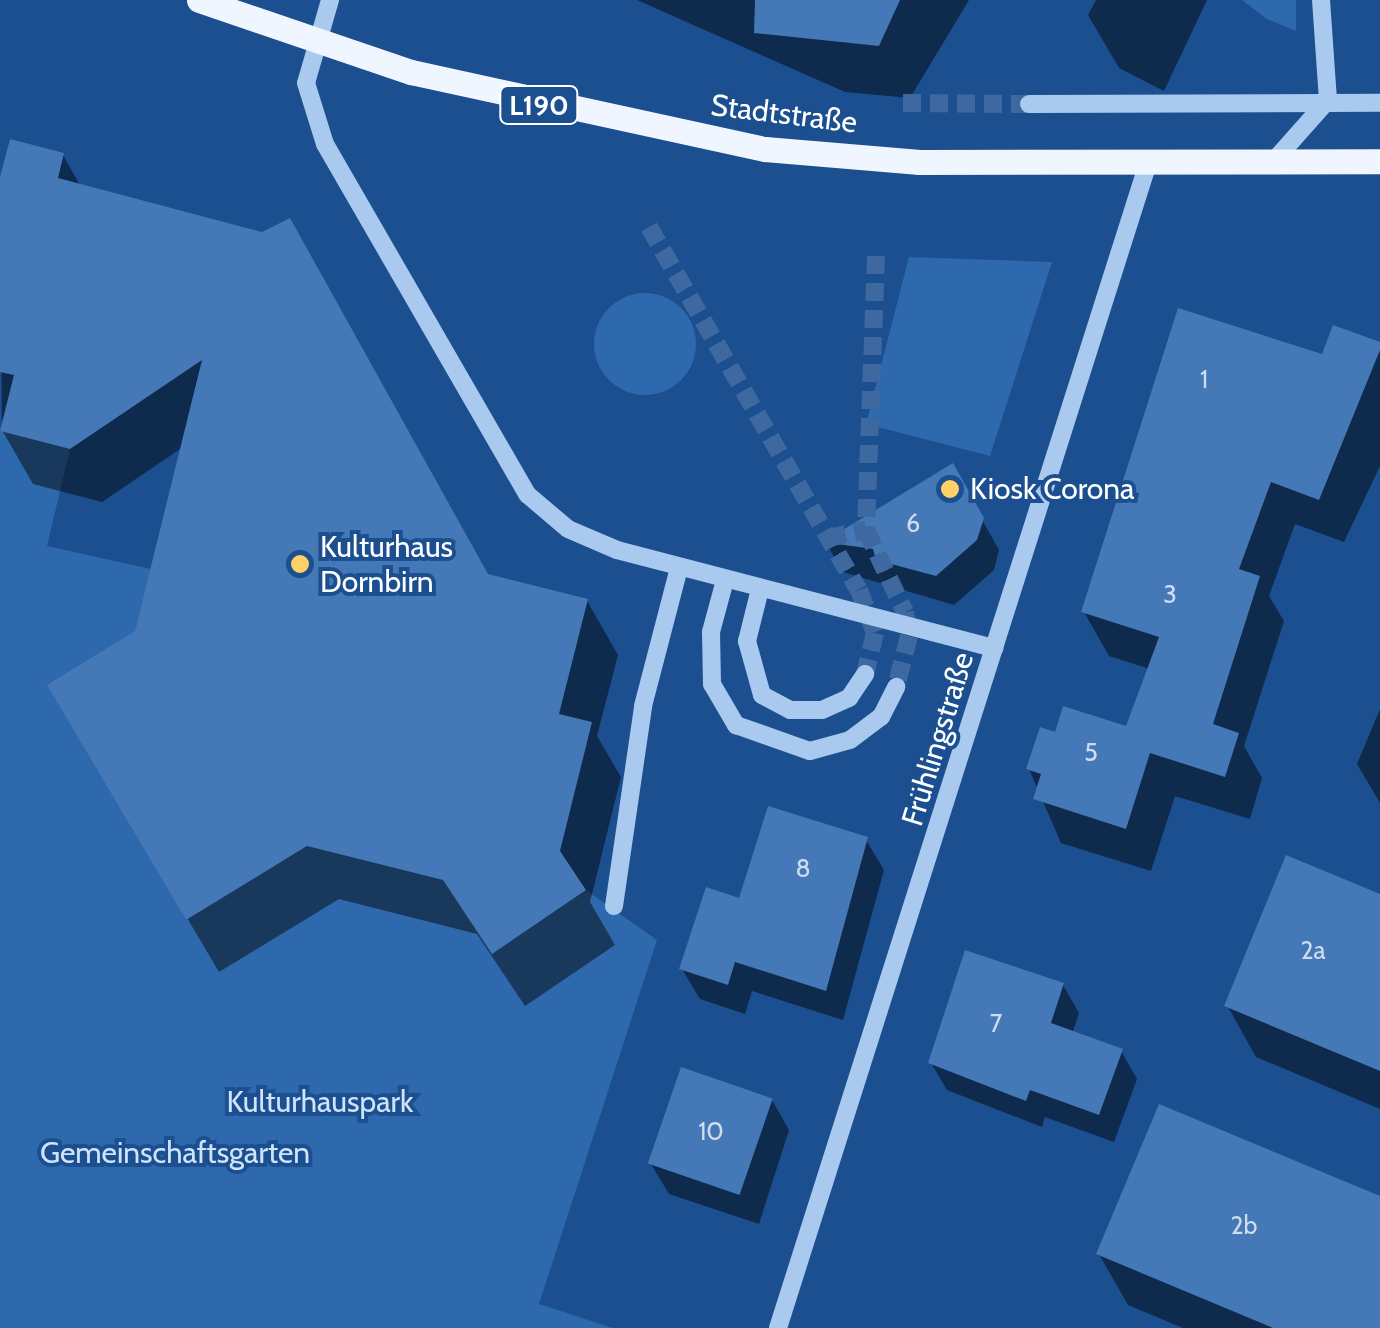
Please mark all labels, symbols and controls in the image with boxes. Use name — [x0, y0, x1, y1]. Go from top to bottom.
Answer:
road number: L190 — [499, 82, 579, 128]
street label: Stadtstraße — [709, 87, 859, 141]
house number: 1 — [1200, 364, 1208, 394]
place label: Kiosk Corona — [970, 471, 1134, 507]
marker: Kiosk Corona — [939, 478, 961, 500]
house number: 6 — [906, 508, 920, 538]
place label: Kulturhaus Dornbirn — [320, 529, 453, 600]
marker: Kulturhaus Dornbirn — [289, 553, 311, 575]
house number: 3 — [1163, 579, 1177, 609]
street label: Frühlingstraße — [895, 648, 981, 830]
house number: 5 — [1084, 737, 1098, 767]
house number: 8 — [795, 853, 811, 883]
house number: 2a — [1300, 935, 1326, 965]
house number: 7 — [990, 1008, 1002, 1038]
park label: Kulturhauspark — [226, 1084, 414, 1120]
house number: 10 — [698, 1116, 724, 1146]
park label: Gemeinschaftsgarten — [40, 1135, 310, 1171]
house number: 2b — [1231, 1210, 1257, 1240]

